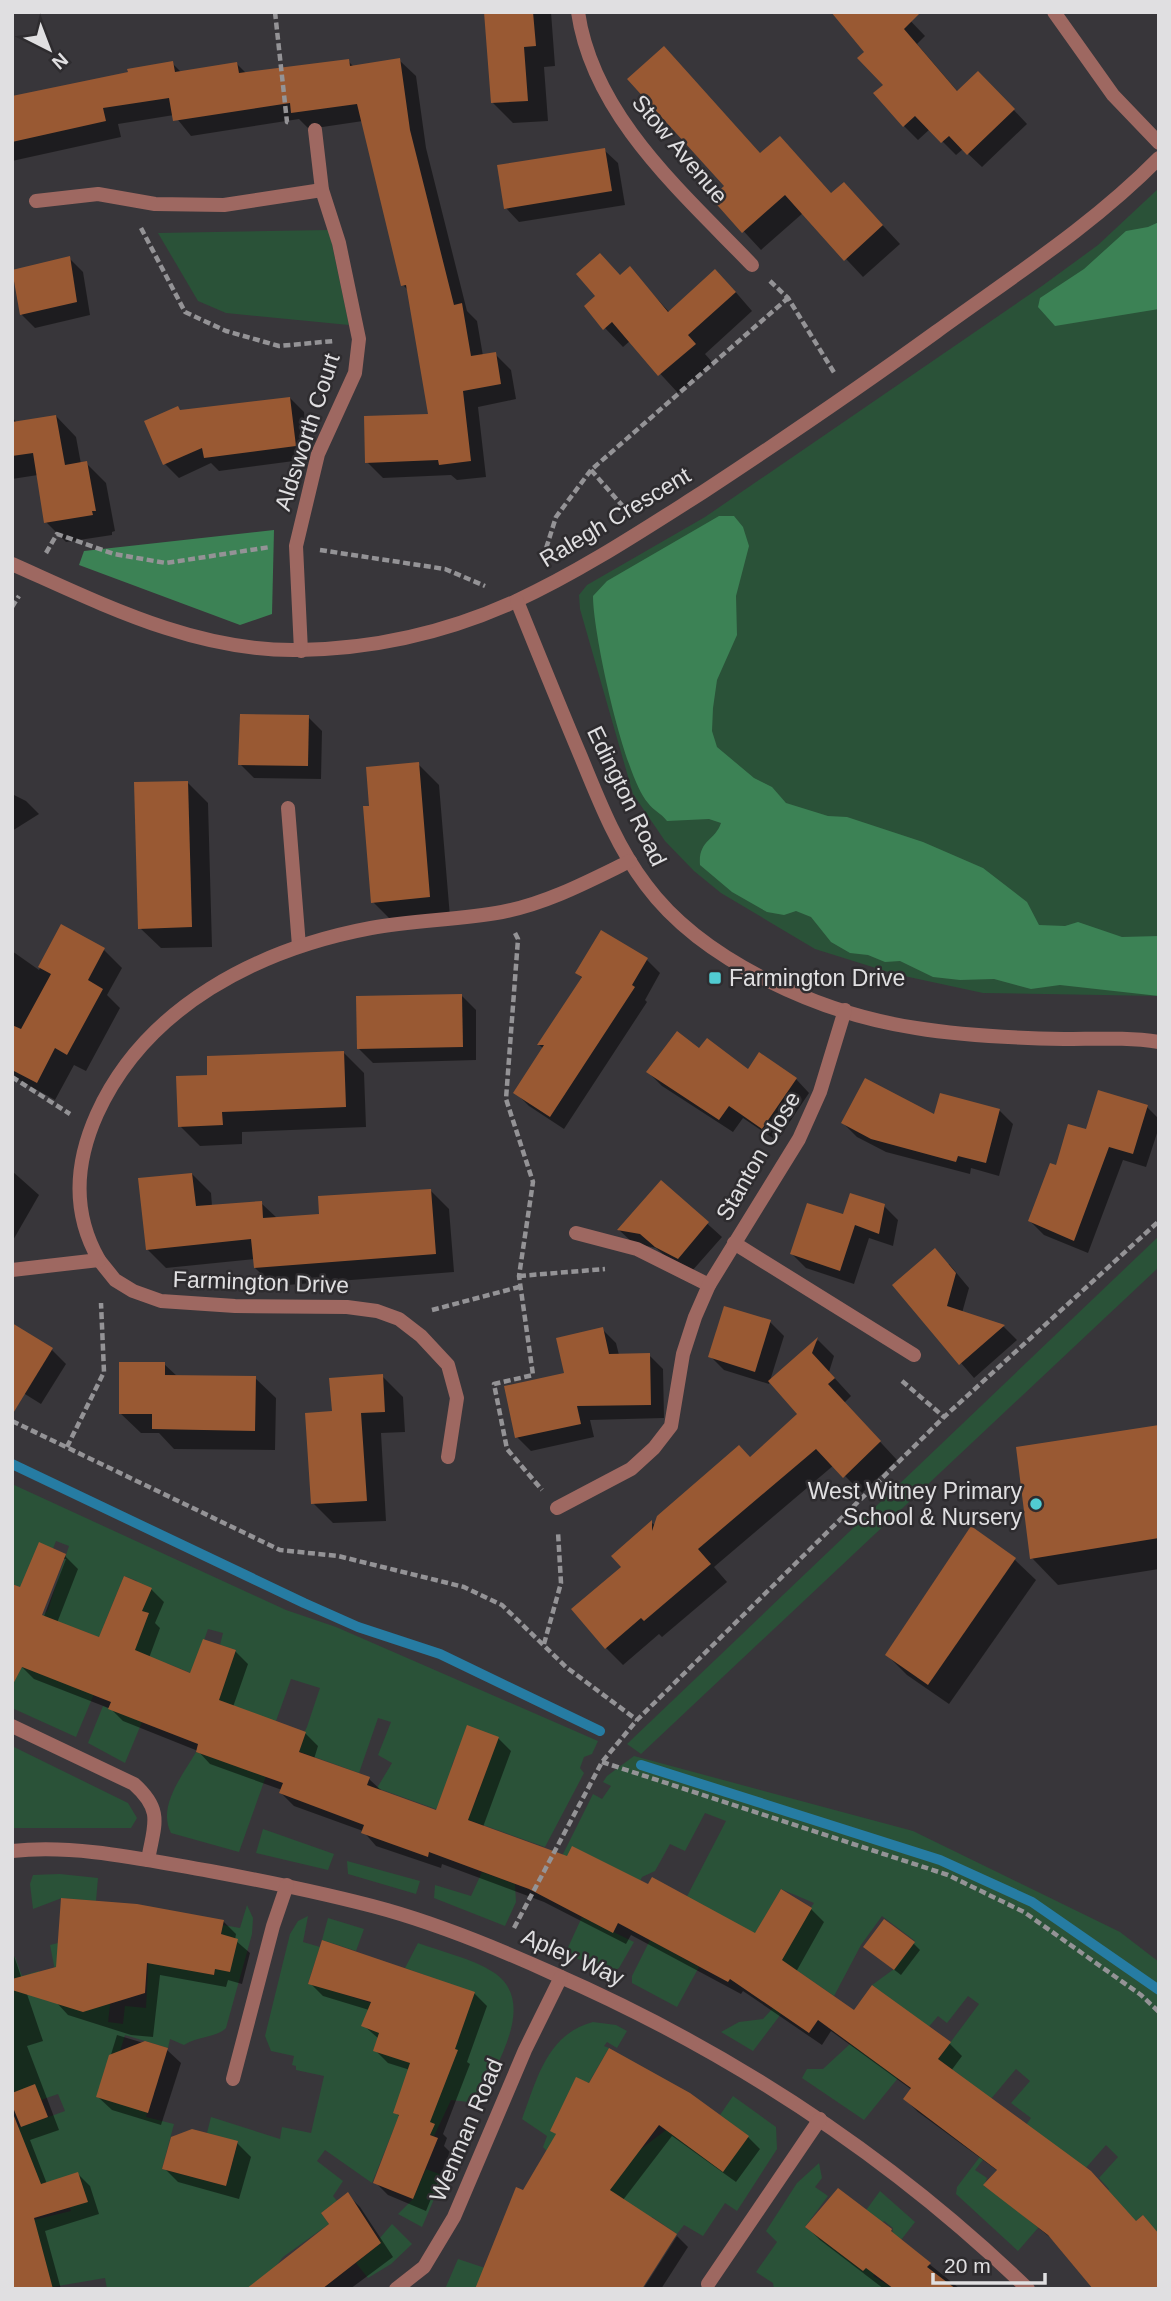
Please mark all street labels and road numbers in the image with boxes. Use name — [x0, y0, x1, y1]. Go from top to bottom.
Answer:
street label: Stow Avenue — [627, 89, 733, 209]
street label: Aldsworth Court — [269, 350, 345, 514]
street label: Ralegh Crescent — [535, 461, 696, 572]
street label: Edington Road — [582, 722, 672, 870]
street label: Stanton Close — [711, 1087, 805, 1225]
street label: Farmington Drive — [172, 1266, 350, 1298]
street label: Apley Way — [518, 1923, 629, 1991]
street label: Wenman Road — [424, 2055, 508, 2205]

